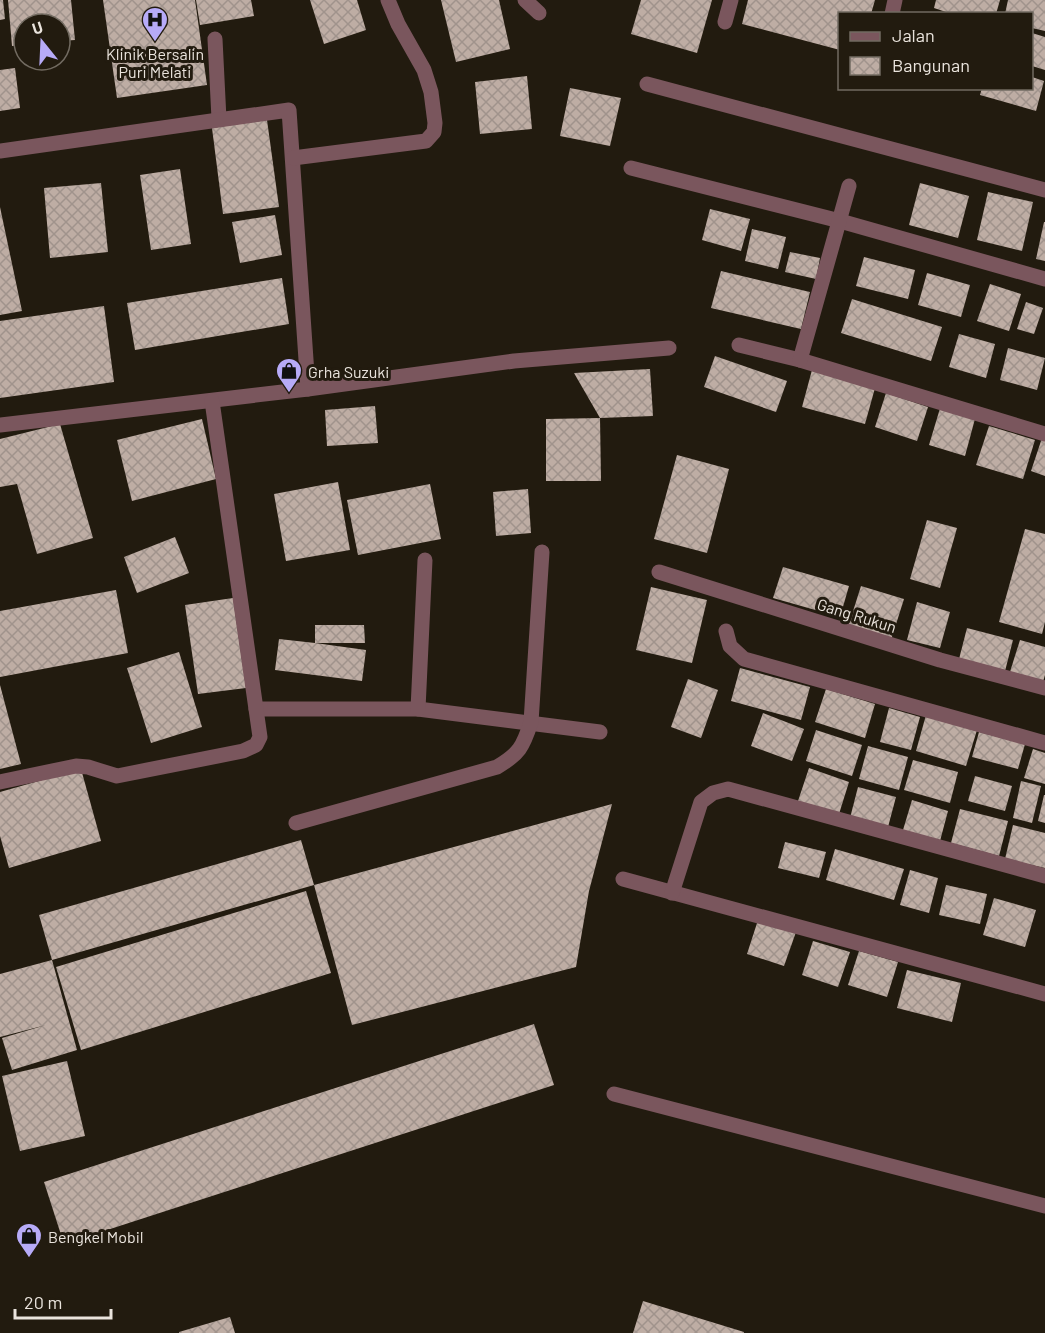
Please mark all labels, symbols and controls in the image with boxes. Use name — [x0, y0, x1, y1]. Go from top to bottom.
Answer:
hospital icon: Klinik Bersalin Puri Melati — [140, 5, 170, 43]
north arrow — [12, 12, 72, 72]
legend — [838, 12, 1033, 90]
text: U — [29, 17, 45, 38]
text: Jalan — [892, 24, 935, 46]
place label: Klinik Bersalin Puri Melati — [106, 44, 204, 81]
text: Bangunan — [892, 54, 970, 76]
shop icon: Grha Suzuki — [274, 356, 304, 394]
place label: Grha Suzuki — [308, 362, 389, 381]
street label: Gang Rukun — [815, 594, 899, 636]
shop icon: Bengkel Mobil — [14, 1221, 44, 1259]
place label: Bengkel Mobil — [48, 1227, 144, 1246]
scale bar — [15, 1282, 111, 1320]
text: 20 m — [24, 1291, 62, 1313]

